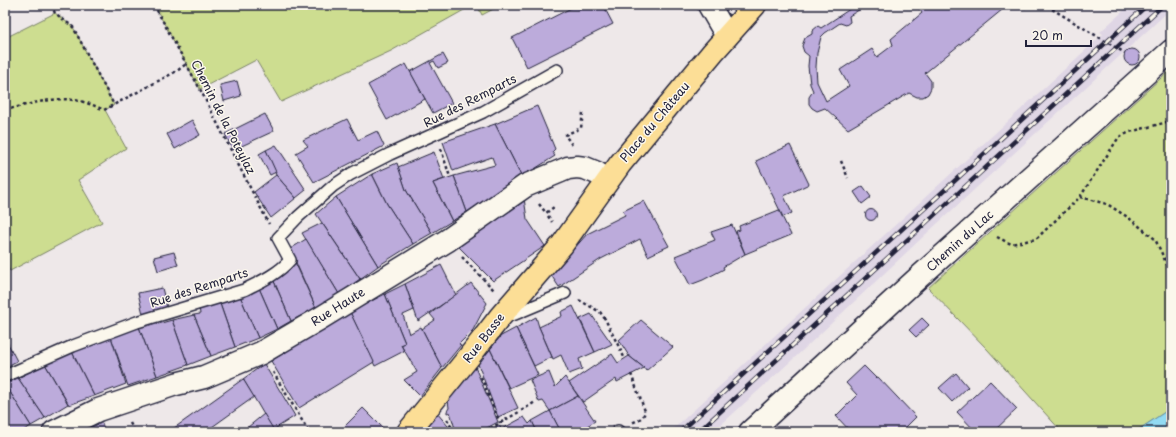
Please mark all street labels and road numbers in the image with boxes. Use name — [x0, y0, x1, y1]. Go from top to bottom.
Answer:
street label: Chemin de la Poteylaz — [187, 56, 261, 177]
street label: Rue des Remparts — [420, 69, 519, 131]
street label: Place du Château — [615, 77, 693, 166]
street label: Chemin du Lac — [922, 205, 997, 275]
street label: Rue des Remparts — [147, 263, 250, 311]
street label: Rue Haute — [307, 282, 368, 330]
street label: Rue Basse — [458, 309, 508, 366]

